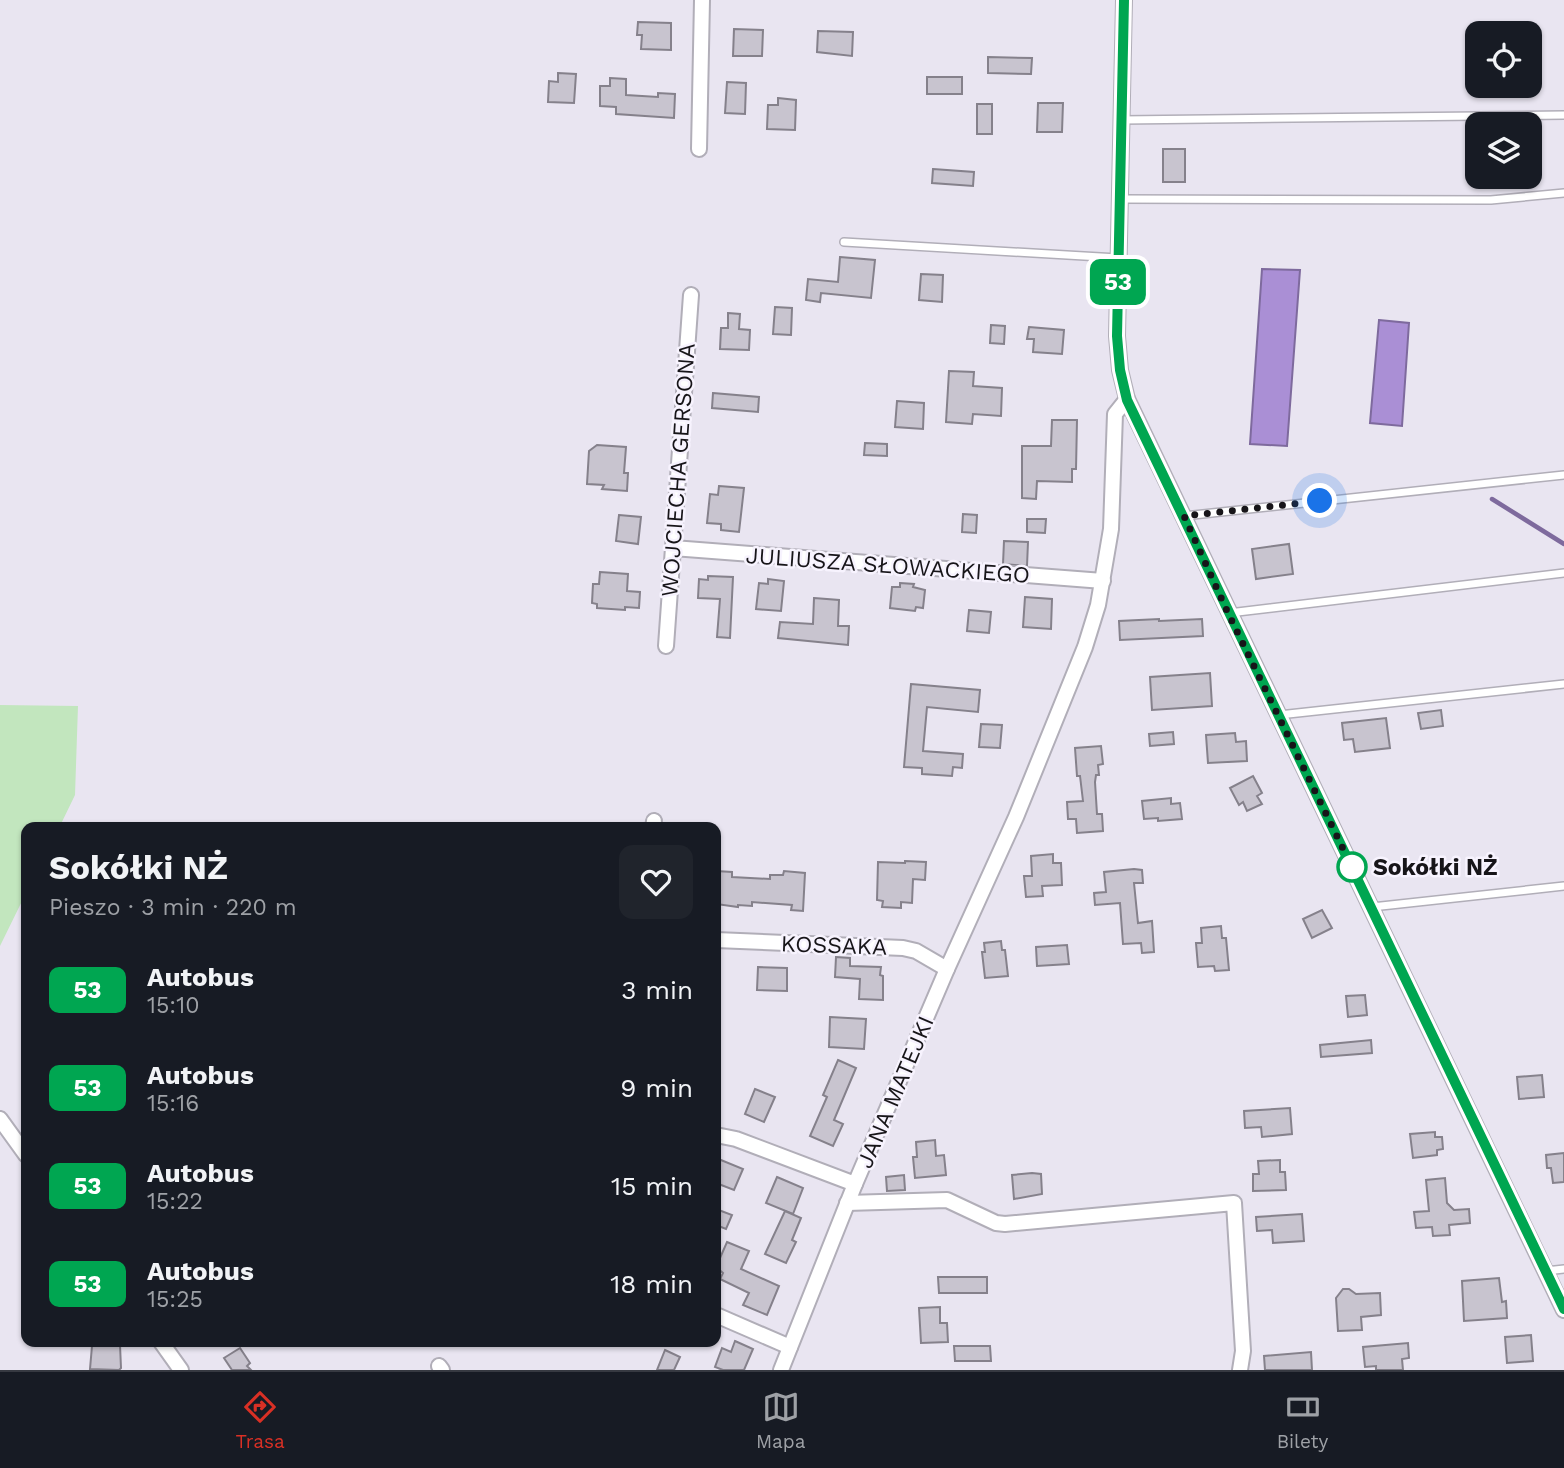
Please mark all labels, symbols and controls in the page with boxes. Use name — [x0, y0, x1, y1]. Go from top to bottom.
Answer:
map controls — [1465, 21, 1542, 189]
button: locate — [1465, 21, 1542, 98]
button: layers — [1465, 112, 1542, 189]
line badge: 53 — [1086, 259, 1150, 305]
text: 53 — [1104, 268, 1132, 296]
street label: WOJCIECHA GERSONA — [656, 342, 701, 598]
your location — [1302, 483, 1337, 518]
street label: JULIUSZA SŁOWACKIEGO — [745, 542, 1031, 589]
button: heart — [619, 845, 693, 919]
text: Sokółki NŻ — [49, 848, 228, 887]
marker: Sokółki NŻ — [1337, 852, 1367, 882]
place label: Sokółki NŻ — [1373, 854, 1498, 881]
text: Pieszo · 3 min · 220 m — [49, 894, 297, 921]
street label: KOSSAKA — [780, 930, 888, 961]
text: Autobus — [147, 962, 254, 992]
text: 3 min — [621, 975, 693, 1005]
text: 53 — [73, 976, 102, 1004]
text: 15:10 — [147, 992, 199, 1019]
street label: JANA MATEJKI — [851, 1012, 940, 1172]
text: Autobus — [147, 1060, 254, 1090]
text: 9 min — [620, 1073, 693, 1103]
text: 53 — [73, 1074, 102, 1102]
text: 15:16 — [147, 1090, 199, 1117]
text: Autobus — [147, 1158, 254, 1188]
text: 15 min — [611, 1171, 693, 1201]
text: 53 — [73, 1172, 102, 1200]
text: 15:22 — [147, 1188, 203, 1215]
text: Autobus — [147, 1256, 254, 1286]
text: 18 min — [610, 1269, 693, 1299]
text: 53 — [73, 1270, 102, 1298]
text: 15:25 — [147, 1286, 203, 1313]
tab: Trasa — [236, 1388, 285, 1453]
tab: Mapa — [756, 1388, 805, 1453]
tab: Bilety — [1277, 1388, 1328, 1453]

